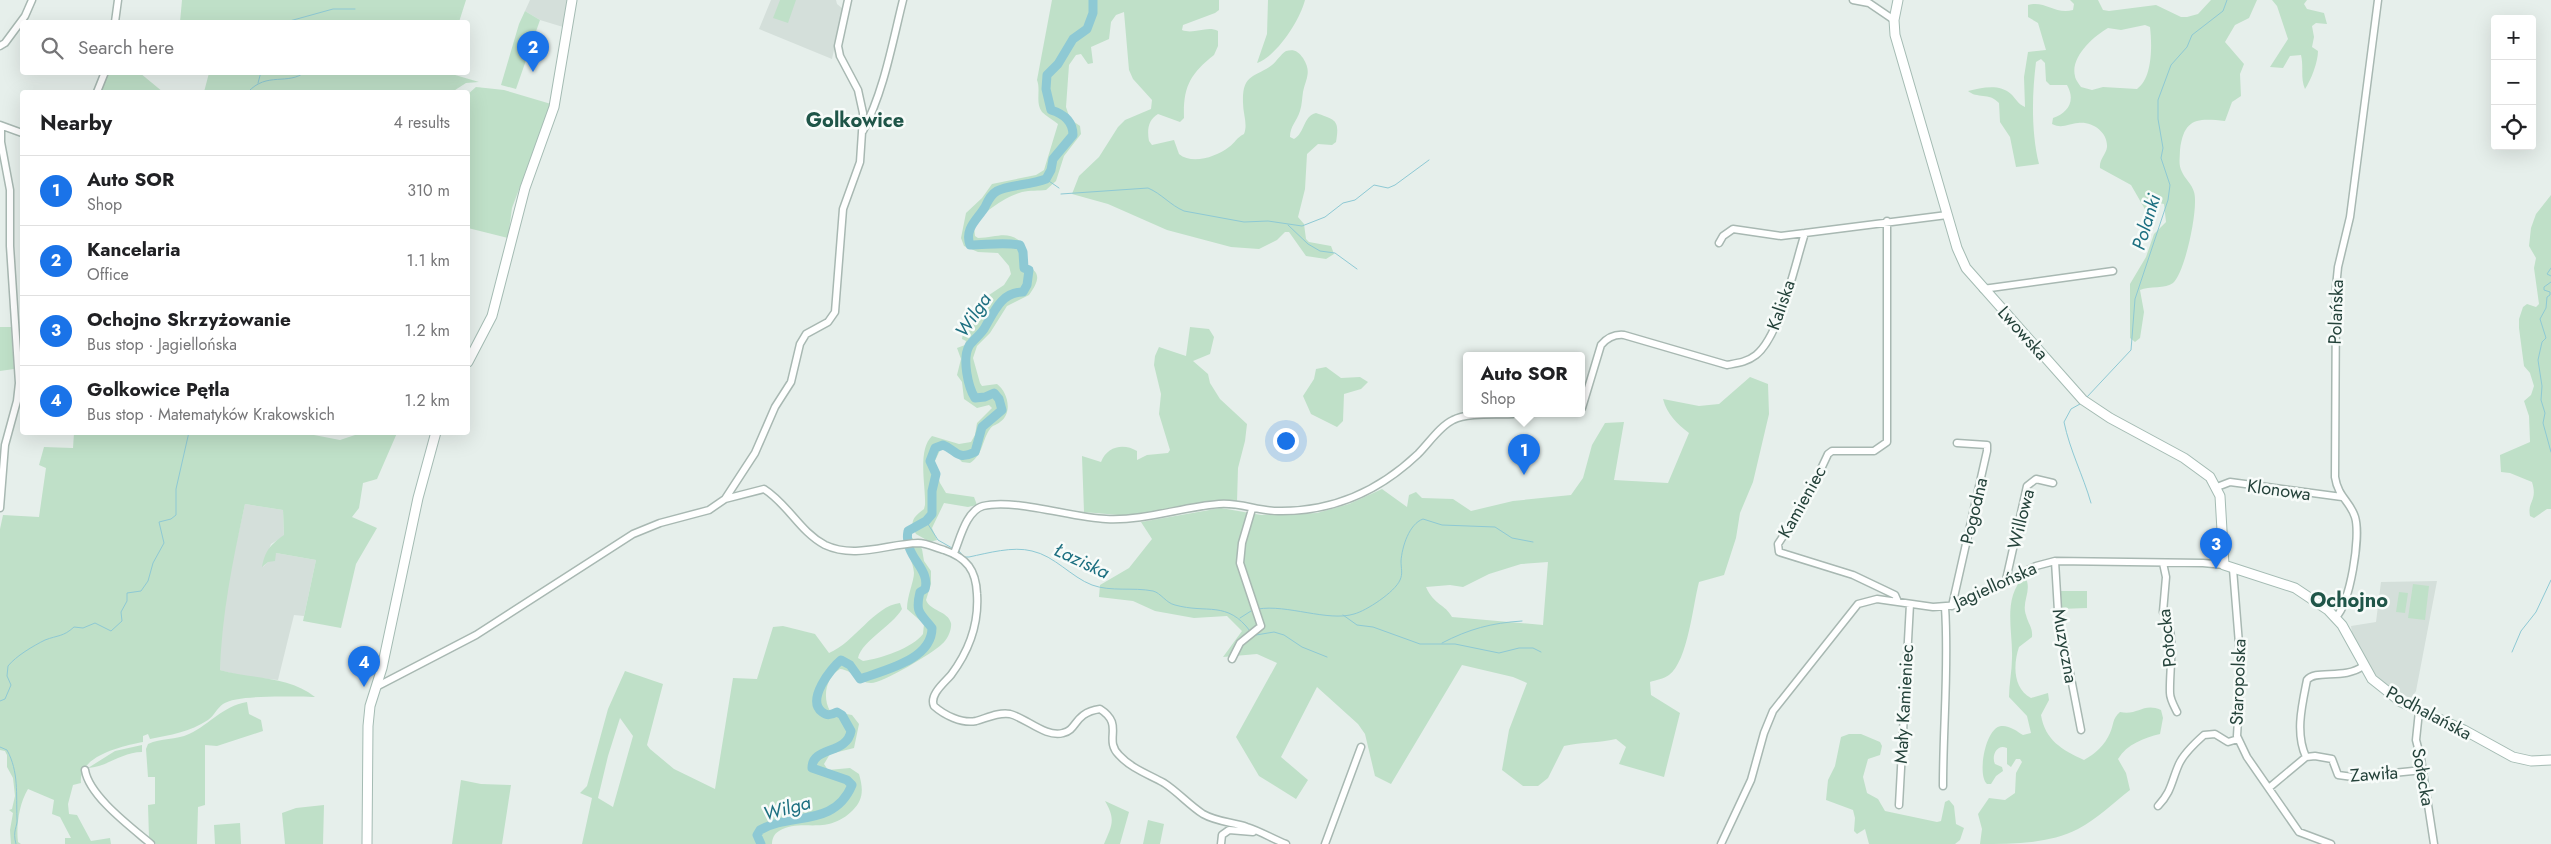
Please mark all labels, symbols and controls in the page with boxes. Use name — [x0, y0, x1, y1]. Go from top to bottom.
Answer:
map controls — [2491, 15, 2536, 150]
button: + — [2491, 15, 2536, 60]
search box — [20, 20, 470, 75]
pin: 2 — [517, 31, 549, 72]
icon: search — [38, 34, 66, 62]
text: Search here — [78, 34, 174, 61]
button: − — [2491, 60, 2536, 105]
button: locate — [2491, 105, 2536, 150]
district label: Golkowice — [806, 106, 904, 135]
text: Nearby — [40, 108, 112, 138]
text: 4 results — [394, 111, 450, 134]
text: Auto SOR — [87, 166, 174, 193]
text: 1 — [52, 179, 60, 202]
text: 310 m — [407, 179, 450, 202]
water label: Polanki — [2125, 190, 2168, 253]
text: Shop — [87, 193, 122, 216]
text: Kancelaria — [87, 236, 180, 263]
text: 2 — [51, 249, 61, 272]
text: 1.1 km — [406, 249, 450, 272]
text: Office — [87, 263, 129, 286]
street label: Kaliska — [1760, 276, 1802, 334]
street label: Polańska — [2322, 279, 2350, 345]
water label: Wilga — [948, 287, 998, 343]
street label: Lwowska — [1992, 300, 2054, 366]
text: Ochojno Skrzyżowanie — [87, 306, 291, 333]
text: 3 — [51, 319, 61, 342]
text: 1.2 km — [405, 319, 450, 342]
text: Bus stop · Jagiellońska — [87, 333, 237, 356]
popup — [1463, 352, 1585, 417]
text: Auto SOR — [1480, 360, 1568, 387]
text: Golkowice Pętla — [87, 376, 230, 403]
text: Shop — [1480, 387, 1515, 410]
text: 4 — [50, 389, 62, 412]
text: 1.2 km — [405, 389, 450, 412]
text: Bus stop · Matematyków Krakowskich — [87, 403, 335, 426]
your location — [1273, 428, 1299, 454]
pin: 1 — [1508, 434, 1540, 475]
street label: Kamieniec — [1772, 461, 1832, 543]
street label: Klonowa — [2245, 473, 2313, 507]
street label: Pogodna — [1954, 475, 1994, 547]
street label: Willowa — [2001, 486, 2041, 552]
pin: 3 — [2200, 528, 2232, 569]
water label: Łaziska — [1050, 536, 1114, 586]
street label: Jagiellońska — [1947, 555, 2041, 616]
district label: Ochojno — [2310, 586, 2388, 615]
street label: Muzyczna — [2046, 607, 2084, 685]
street label: Potocka — [2151, 608, 2183, 668]
street label: Staropolska — [2223, 638, 2253, 726]
street label: Mały Kamieniec — [1888, 644, 1920, 764]
pin: 4 — [348, 646, 380, 687]
street label: Podhalańska — [2382, 680, 2476, 746]
street label: Sołecka — [2405, 746, 2441, 808]
street label: Zawiła — [2349, 759, 2399, 789]
water label: Wilga — [760, 789, 814, 827]

